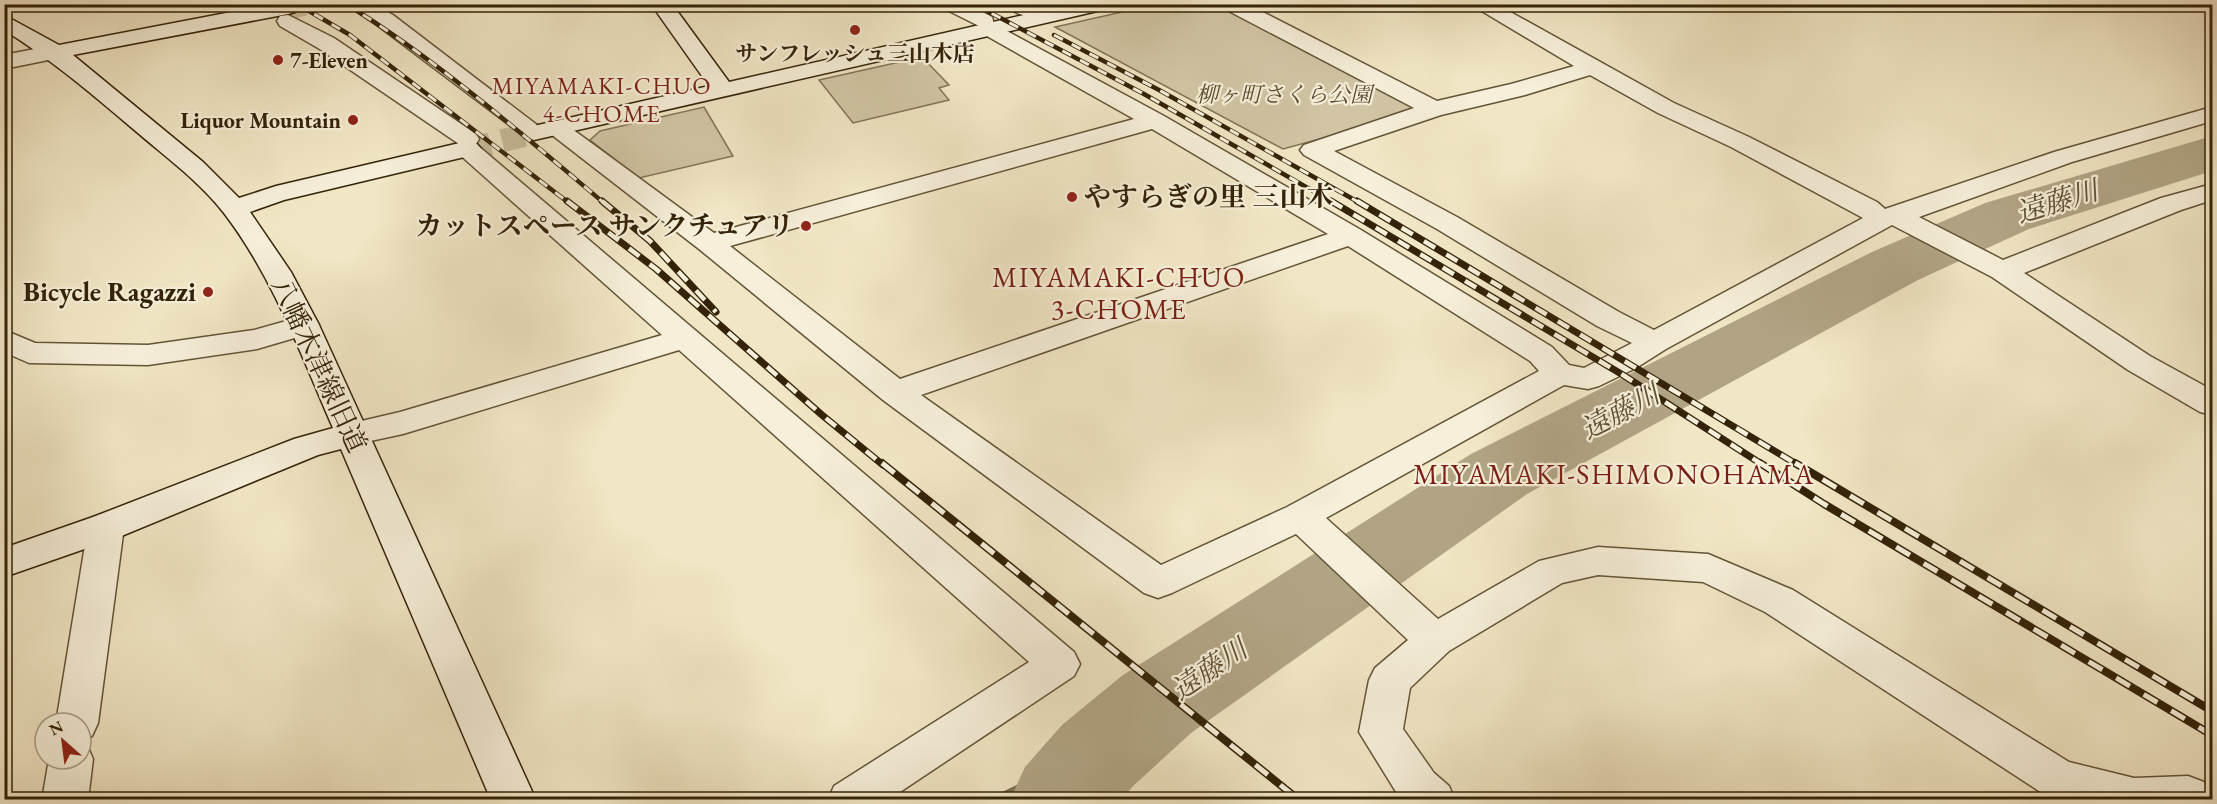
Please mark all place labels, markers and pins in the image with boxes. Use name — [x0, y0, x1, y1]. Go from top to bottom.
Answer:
marker: サンフレッシュ三山木店 — [848, 23, 862, 37]
place label: サンフレッシュ三山木店 — [735, 39, 975, 68]
place label: 7-Eleven — [290, 46, 368, 75]
marker: 7-Eleven — [271, 53, 285, 67]
place label: Liquor Mountain — [180, 106, 342, 135]
marker: Liquor Mountain — [346, 113, 360, 127]
place label: やすらぎの里 三山木 — [1084, 179, 1333, 214]
marker: やすらぎの里 三山木 — [1065, 190, 1079, 204]
place label: カットスペース サンクチュアリ — [415, 208, 794, 243]
marker: カットスペース サンクチュアリ — [799, 219, 813, 233]
place label: Bicycle Ragazzi — [23, 274, 196, 309]
marker: Bicycle Ragazzi — [201, 285, 215, 299]

